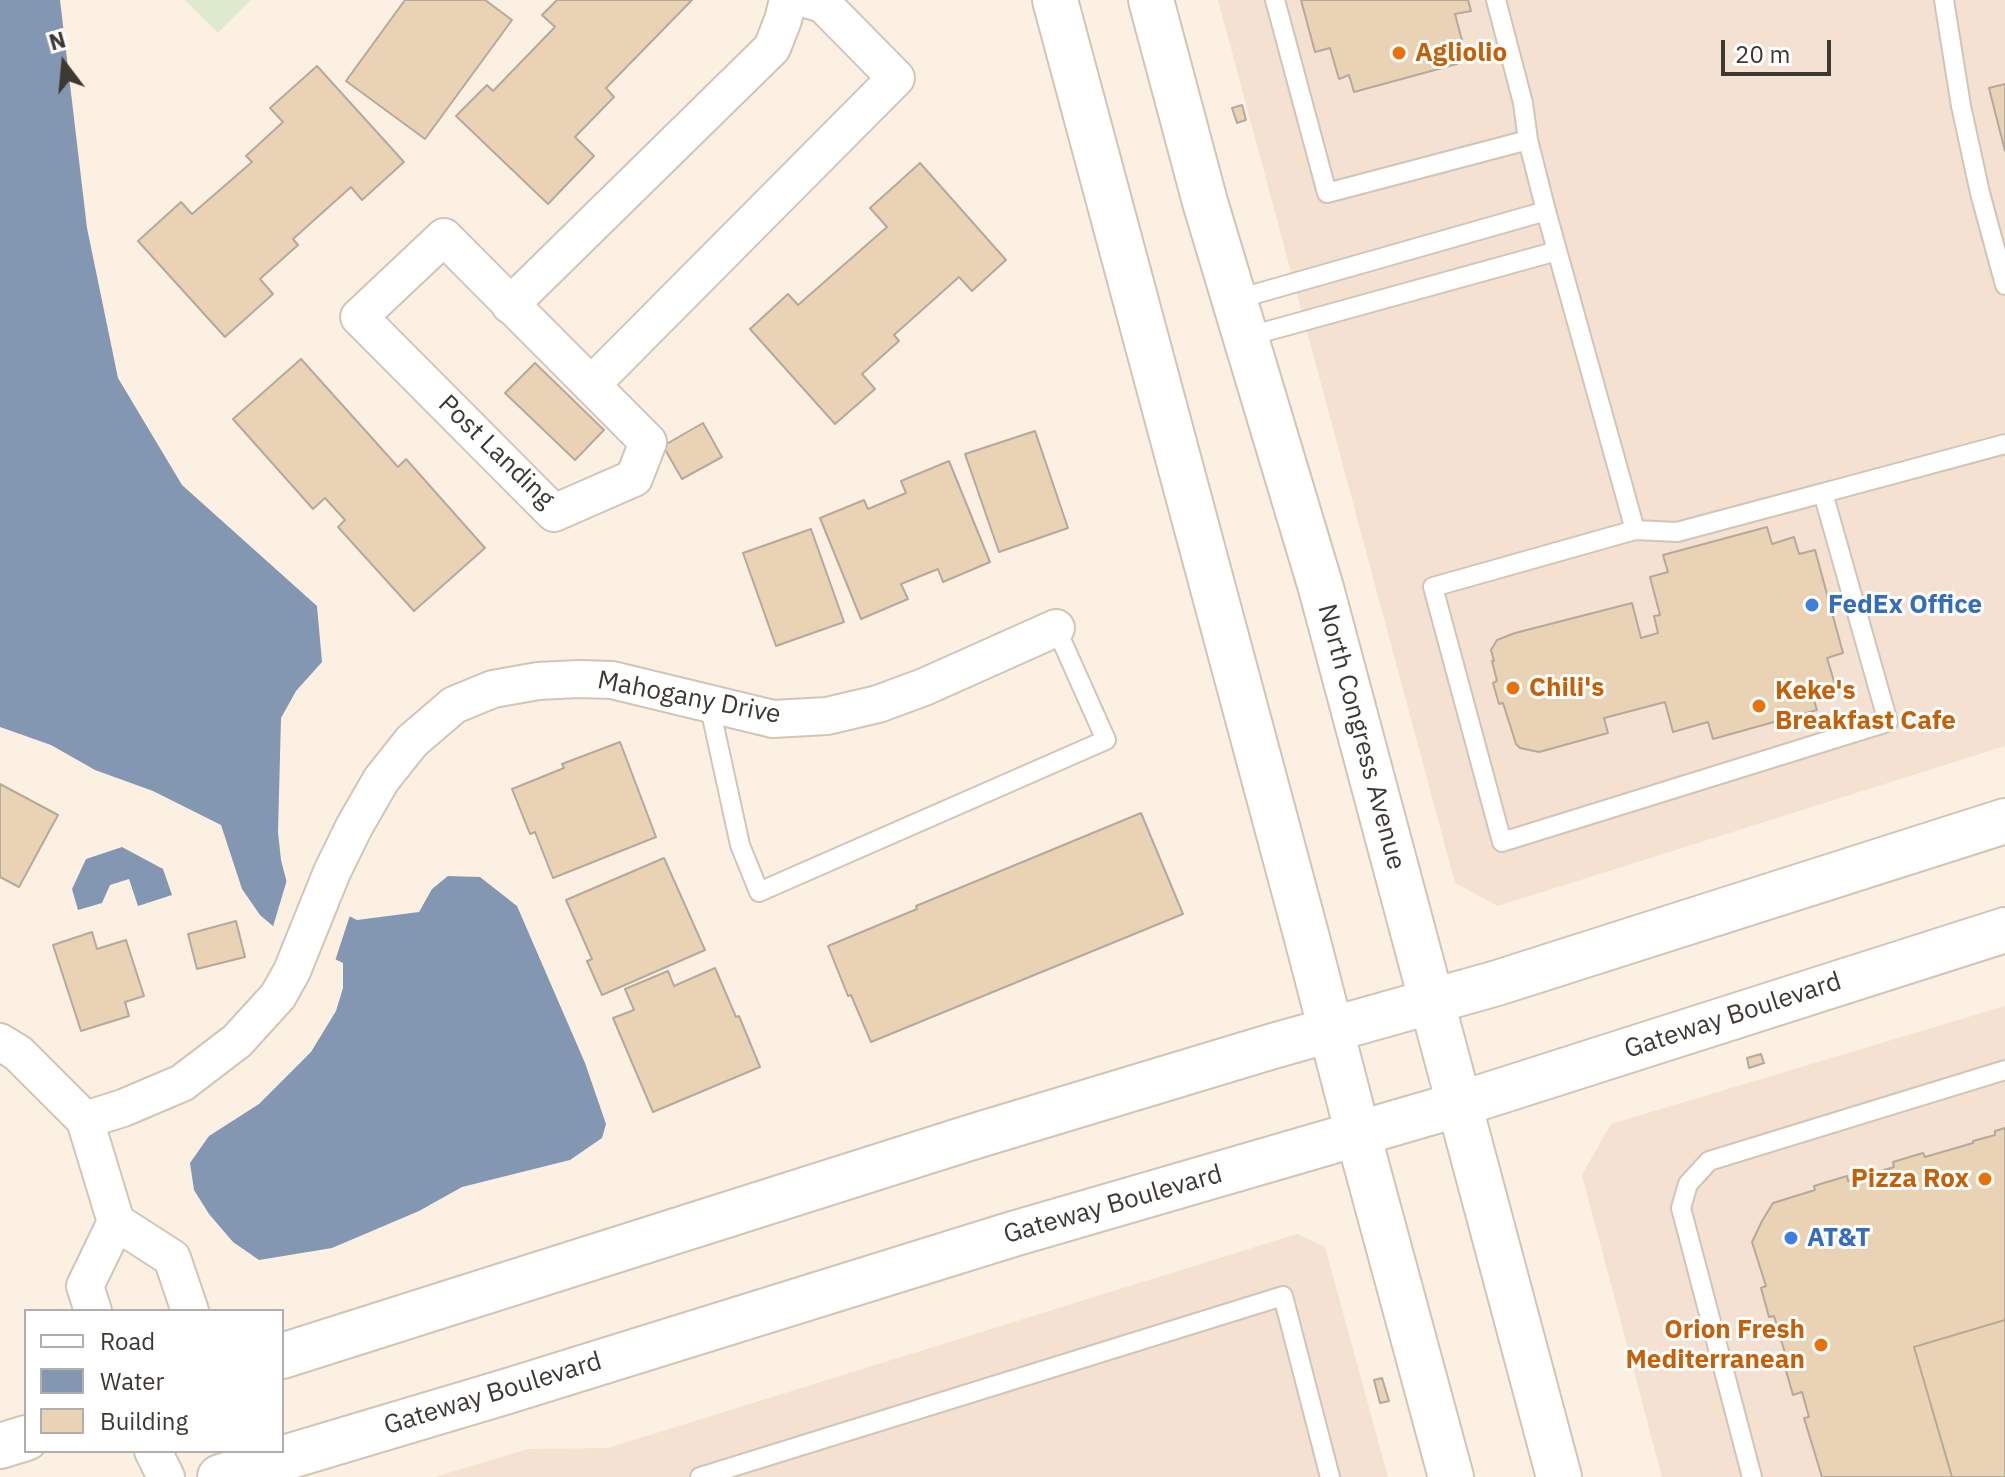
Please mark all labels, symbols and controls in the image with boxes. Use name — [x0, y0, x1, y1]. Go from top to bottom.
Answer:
north arrow — [24, 24, 104, 104]
text: N — [46, 24, 69, 57]
scale bar — [1725, 24, 1835, 74]
place label: Agliolio — [1415, 37, 1507, 69]
text: 20 m — [1735, 38, 1790, 70]
marker: Agliolio — [1390, 44, 1408, 62]
street label: Post Landing — [431, 389, 561, 515]
place label: FedEx Office — [1828, 589, 1982, 621]
marker: FedEx Office — [1803, 596, 1821, 614]
street label: North Congress Avenue — [1311, 601, 1411, 873]
street label: Mahogany Drive — [595, 665, 783, 731]
place label: Chili's — [1529, 672, 1604, 704]
place label: Keke's Breakfast Cafe — [1775, 675, 1956, 736]
marker: Chili's — [1504, 679, 1522, 697]
marker: Keke's Breakfast Cafe — [1750, 697, 1768, 715]
street label: Gateway Boulevard — [1621, 966, 1845, 1066]
street label: Gateway Boulevard — [1000, 1159, 1226, 1251]
place label: Pizza Rox — [1851, 1163, 1969, 1195]
marker: Pizza Rox — [1976, 1170, 1994, 1188]
place label: AT&T — [1807, 1222, 1870, 1254]
marker: AT&T — [1782, 1229, 1800, 1247]
legend — [24, 1309, 284, 1453]
place label: Orion Fresh Mediterranean — [1626, 1314, 1805, 1376]
text: Road — [100, 1325, 155, 1357]
marker: Orion Fresh Mediterranean — [1812, 1336, 1830, 1354]
street label: Gateway Boulevard — [380, 1346, 606, 1442]
text: Water — [100, 1365, 164, 1397]
text: Building — [100, 1405, 188, 1437]

